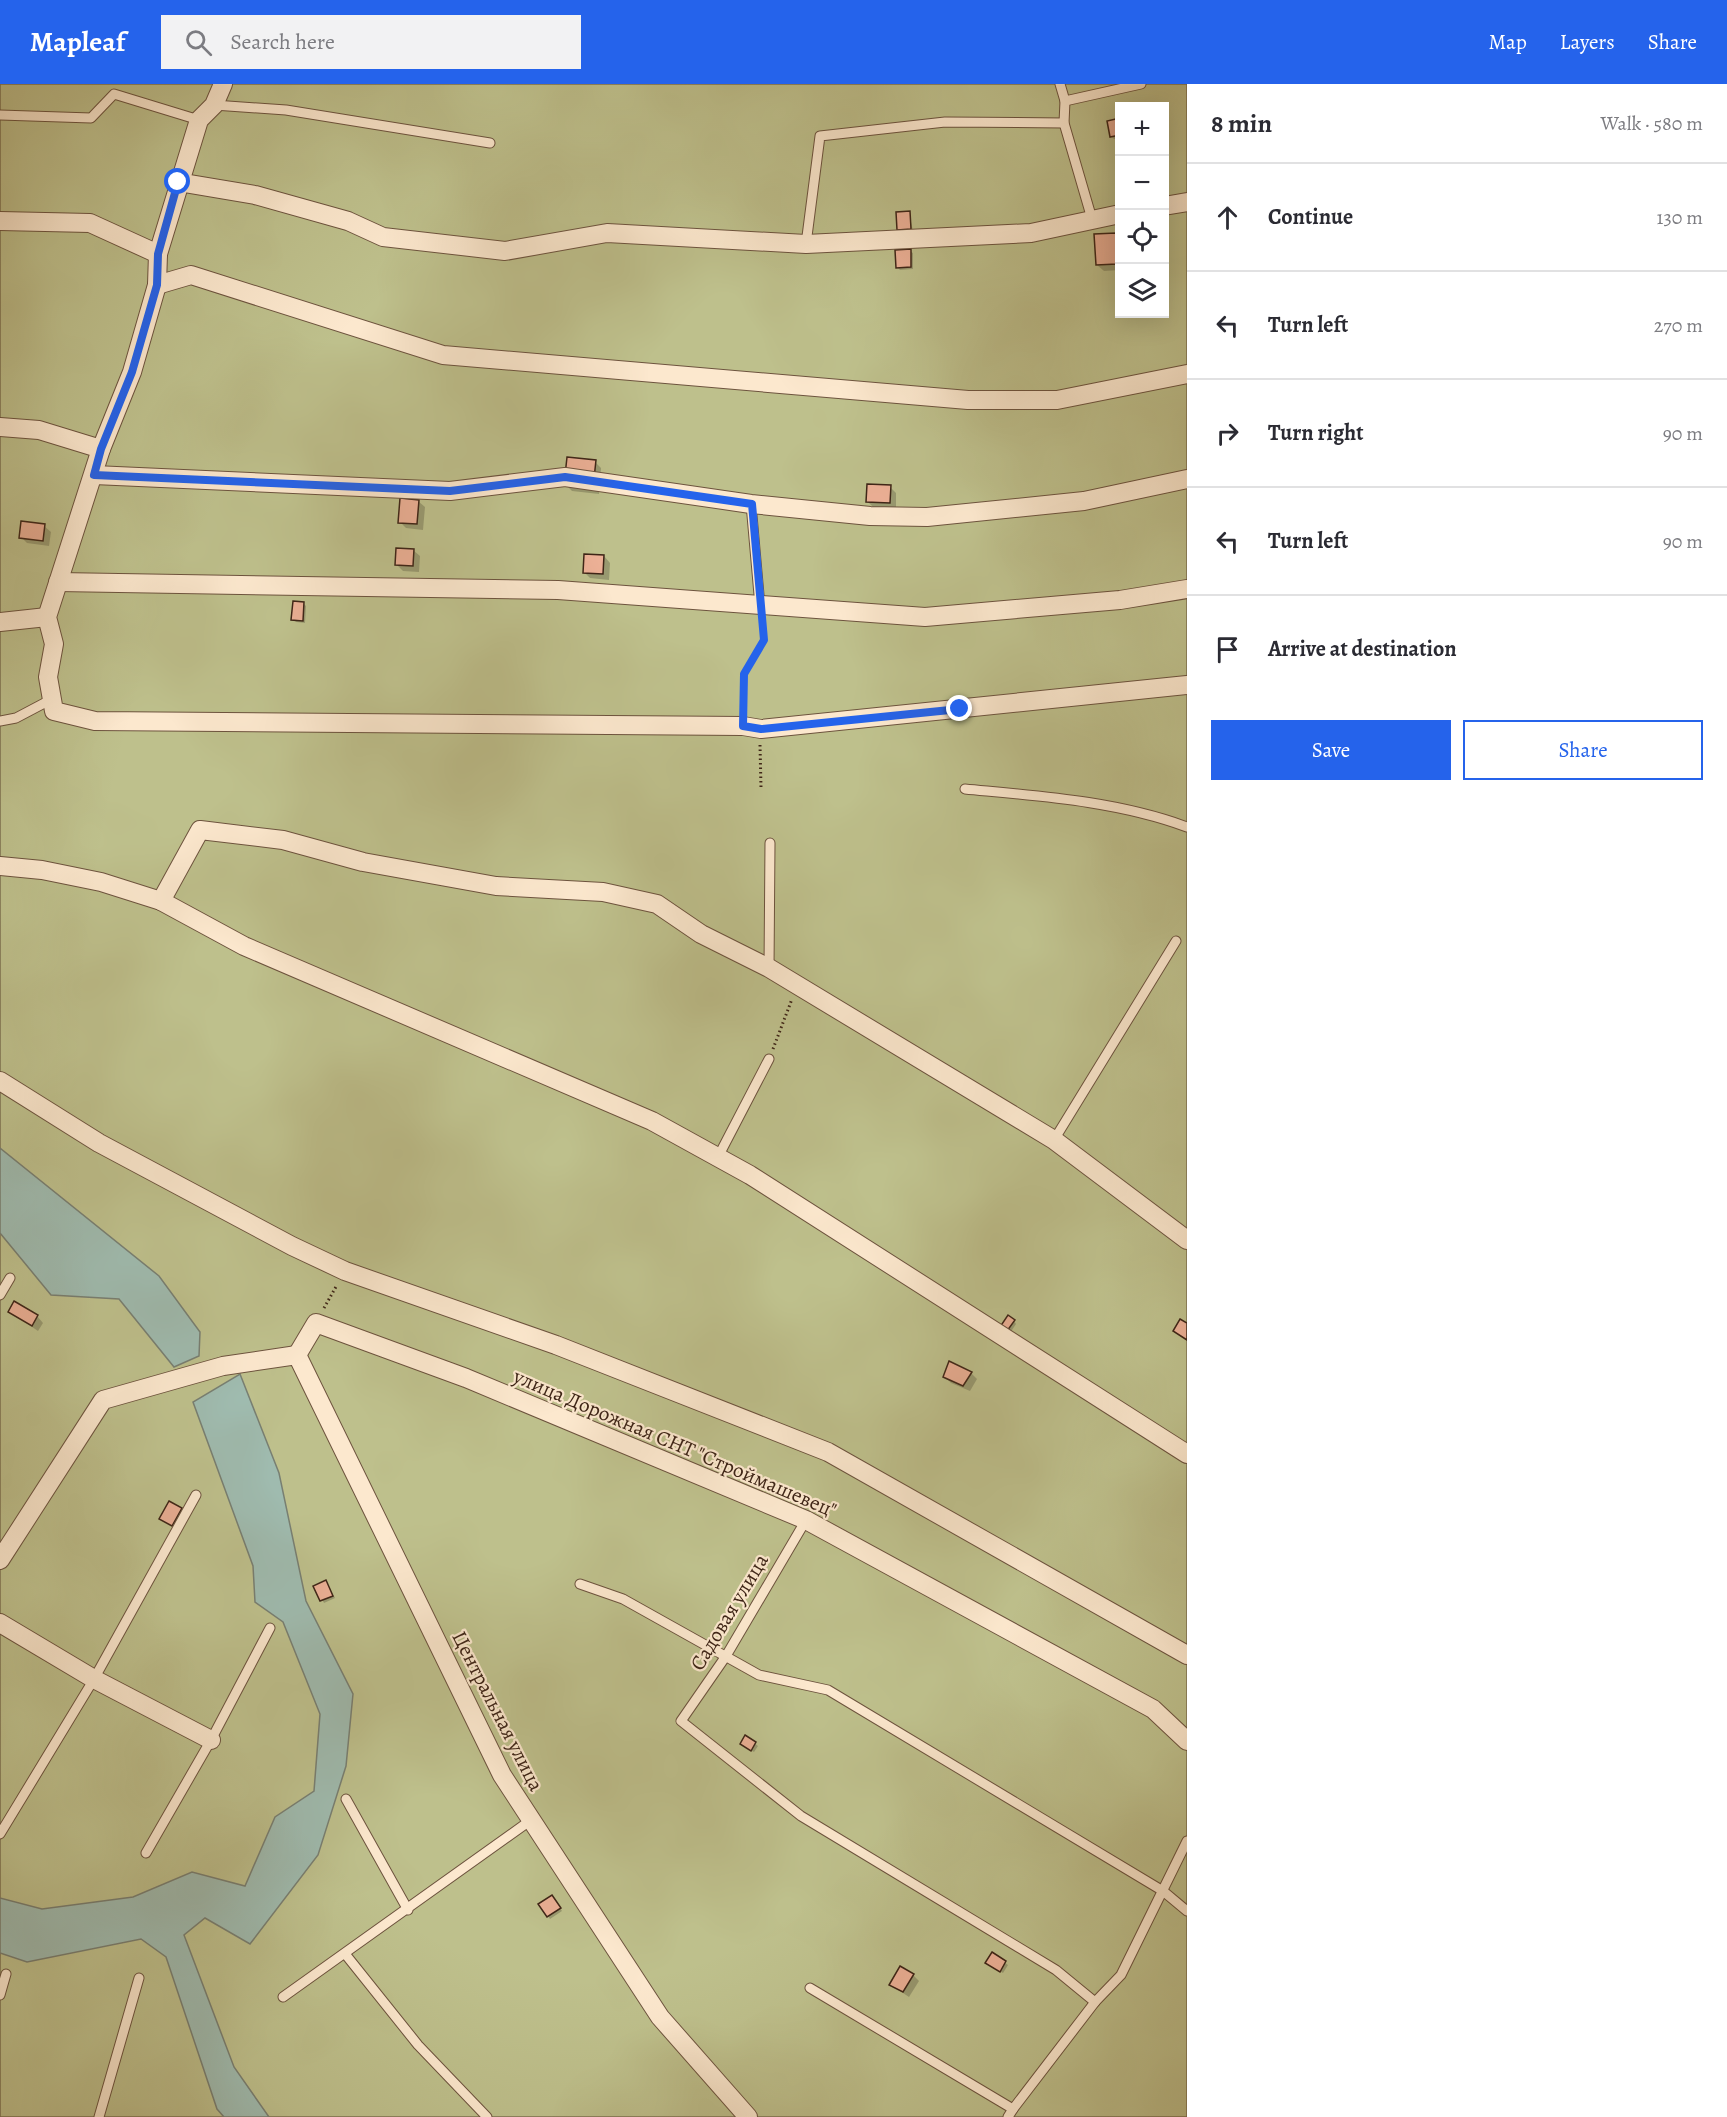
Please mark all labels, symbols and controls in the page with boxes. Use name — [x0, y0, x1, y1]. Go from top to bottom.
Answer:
search box — [161, 15, 581, 69]
text: Mapleaf — [30, 23, 125, 61]
icon: search — [182, 26, 215, 59]
text: Search here — [230, 27, 335, 57]
text: Map — [1488, 28, 1527, 56]
text: Layers — [1560, 28, 1615, 56]
text: Share — [1648, 28, 1697, 56]
map controls — [1115, 102, 1169, 318]
button: + — [1115, 102, 1169, 156]
text: 8 min — [1211, 106, 1272, 141]
text: Walk · 580 m — [1600, 110, 1703, 137]
button: − — [1115, 156, 1169, 210]
route start — [164, 168, 190, 194]
icon: ahead — [1211, 201, 1244, 234]
text: Continue — [1268, 202, 1353, 232]
text: 130 m — [1657, 204, 1703, 231]
button: locate — [1115, 210, 1169, 264]
button: layers — [1115, 264, 1169, 318]
icon: left — [1211, 309, 1244, 342]
text: Turn left — [1268, 310, 1348, 340]
text: 270 m — [1654, 312, 1703, 339]
icon: right — [1211, 417, 1244, 450]
text: Turn right — [1268, 418, 1364, 448]
text: 90 m — [1663, 420, 1703, 447]
icon: left — [1211, 525, 1244, 558]
text: Turn left — [1268, 526, 1348, 556]
text: 90 m — [1663, 528, 1703, 555]
icon: arrive — [1211, 633, 1244, 666]
text: Arrive at destination — [1268, 634, 1457, 664]
route end — [946, 695, 972, 721]
button: Save — [1211, 720, 1451, 780]
button: Share — [1463, 720, 1703, 780]
street label: улица Дорожная СНТ "Строймашевец" — [508, 1362, 841, 1524]
street label: Садовая улица — [683, 1548, 775, 1676]
street label: Центральная улица — [446, 1626, 551, 1796]

